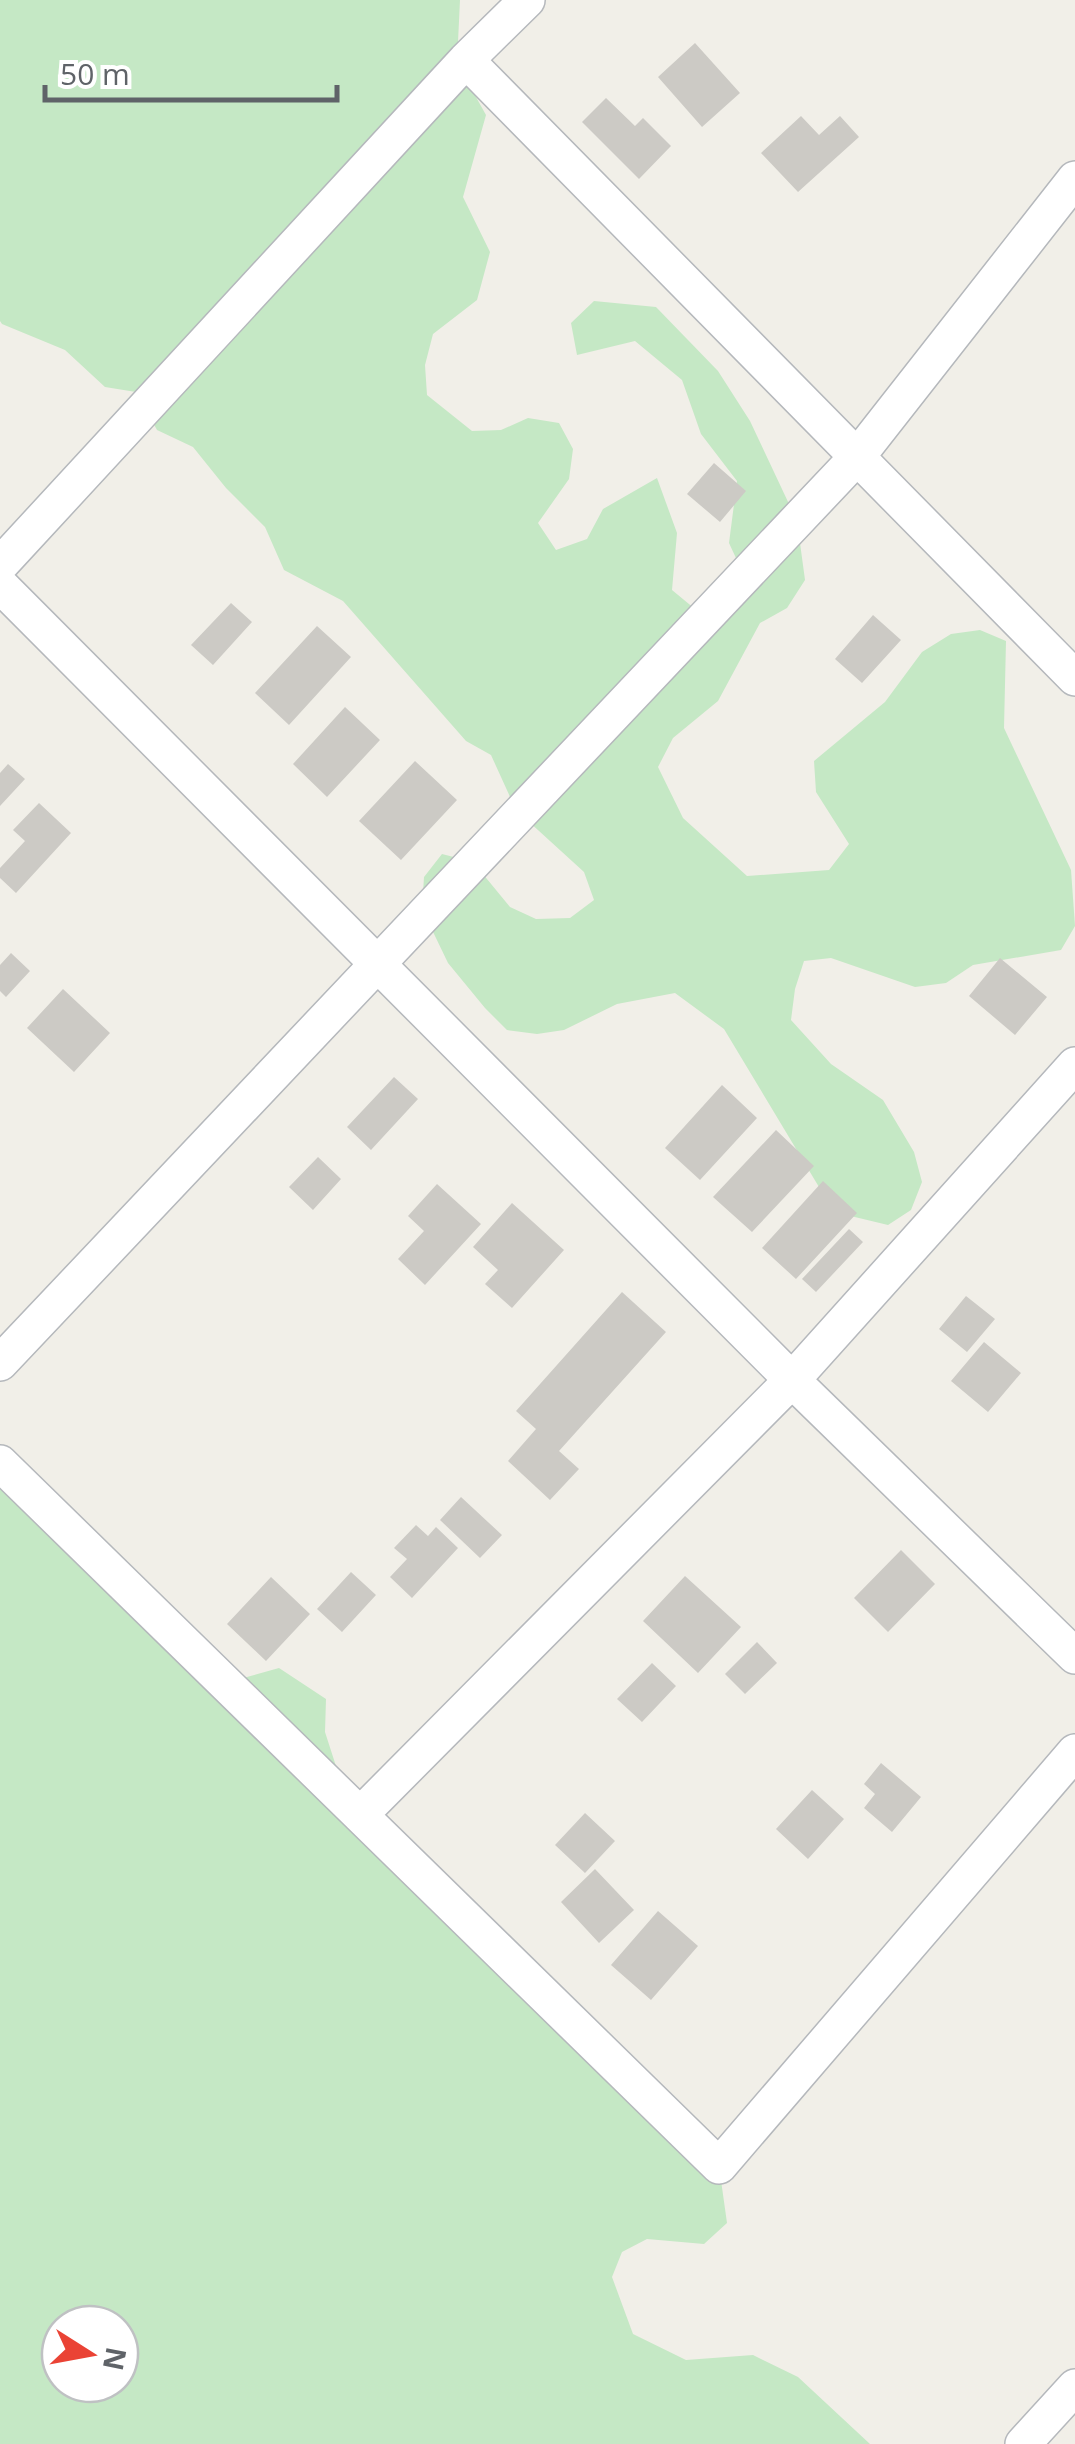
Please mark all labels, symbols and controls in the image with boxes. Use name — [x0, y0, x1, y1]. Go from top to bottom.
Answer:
scale bar — [45, 40, 338, 102]
text: 50 m — [60, 53, 130, 94]
north arrow — [40, 2304, 140, 2404]
text: N — [95, 2344, 136, 2374]

